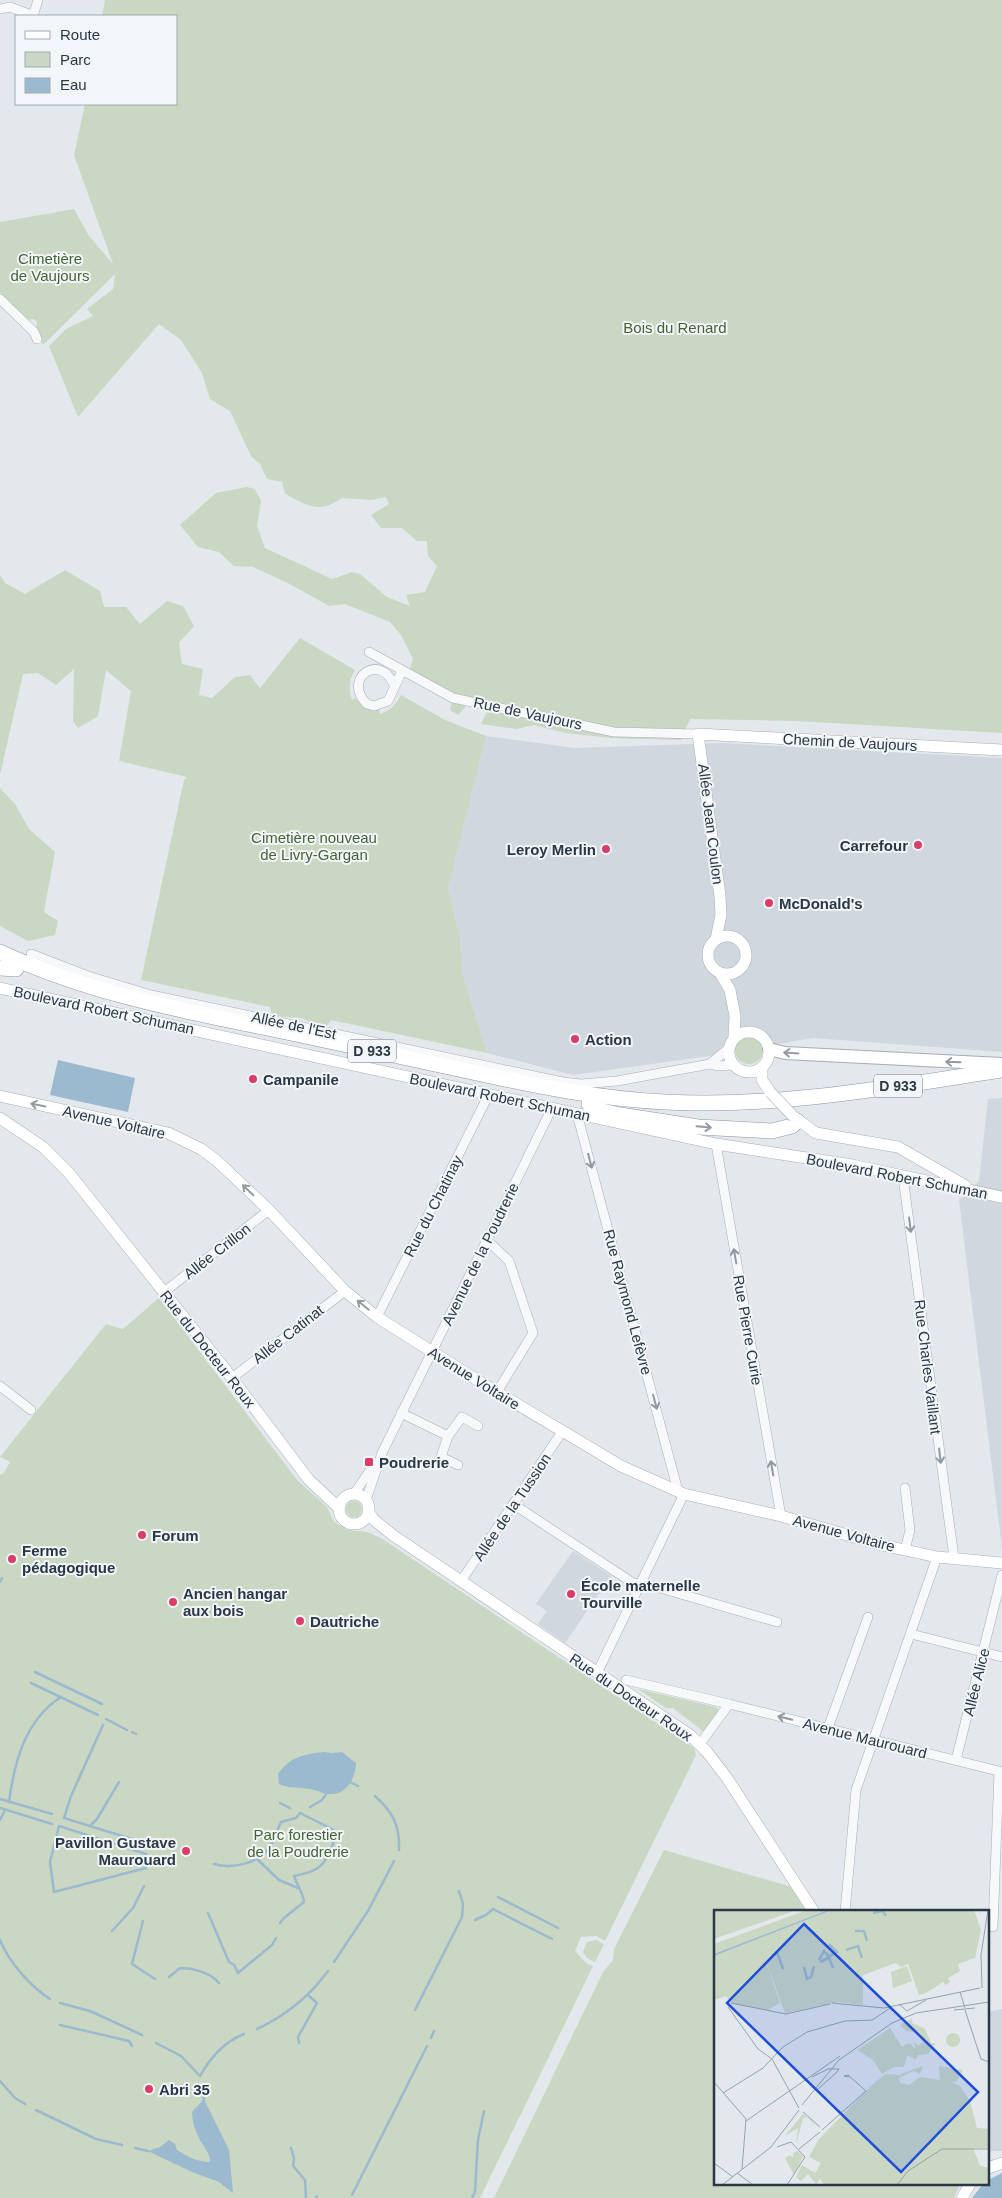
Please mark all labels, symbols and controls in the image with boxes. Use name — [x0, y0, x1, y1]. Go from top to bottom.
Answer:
legend — [15, 15, 178, 105]
text: Route — [60, 26, 100, 43]
text: Parc — [60, 51, 91, 68]
text: Eau — [60, 76, 87, 93]
park label: Cimetière de Vaujours — [11, 250, 89, 284]
park label: Bois du Renard — [623, 319, 727, 336]
street label: Rue de Vaujours — [472, 693, 584, 733]
street label: Chemin de Vaujours — [782, 730, 918, 754]
street label: Allée Jean Coulon — [695, 763, 727, 885]
park label: Cimetière nouveau de Livry-Gargan — [251, 829, 377, 863]
place label: Carrefour — [840, 837, 908, 854]
marker: Carrefour — [912, 839, 924, 851]
place label: Leroy Merlin — [507, 841, 596, 858]
marker: Leroy Merlin — [600, 843, 612, 855]
place label: McDonald's — [779, 895, 863, 912]
marker: McDonald's — [763, 897, 775, 909]
street label: Boulevard Robert Schuman — [12, 983, 196, 1037]
street label: Allée de l'Est — [250, 1008, 339, 1042]
place label: Action — [585, 1031, 632, 1048]
marker: Action — [569, 1033, 581, 1045]
road number: D 933 — [348, 1040, 396, 1062]
one-way arrow — [783, 1049, 799, 1058]
one-way arrow — [946, 1058, 962, 1067]
street label: Boulevard Robert Schuman — [408, 1070, 592, 1124]
place label: Campanile — [263, 1071, 339, 1088]
marker: Campanile — [247, 1073, 259, 1085]
road number: D 933 — [874, 1074, 922, 1098]
one-way arrow — [31, 1099, 47, 1109]
street label: Avenue Voltaire — [61, 1102, 167, 1142]
one-way arrow — [696, 1123, 712, 1132]
street label: Boulevard Robert Schuman — [805, 1150, 989, 1202]
street label: Rue du Chatinay — [400, 1152, 466, 1260]
one-way arrow — [586, 1152, 595, 1168]
street label: Avenue de la Poudrerie — [438, 1180, 522, 1328]
one-way arrow — [242, 1184, 254, 1196]
one-way arrow — [905, 1217, 915, 1233]
street label: Allée Crillon — [180, 1220, 254, 1282]
street label: Rue Raymond Lefèvre — [600, 1227, 656, 1377]
one-way arrow — [730, 1248, 740, 1264]
street label: Rue Pierre Curie — [730, 1274, 766, 1386]
street label: Rue du Docteur Roux — [157, 1287, 259, 1411]
street label: Rue Charles Vaillant — [911, 1299, 945, 1436]
one-way arrow — [356, 1300, 369, 1311]
street label: Allée Catinat — [249, 1301, 327, 1367]
street label: Avenue Voltaire — [425, 1343, 523, 1413]
one-way arrow — [650, 1394, 660, 1410]
one-way arrow — [935, 1447, 945, 1463]
street label: Allée de la Tussion — [470, 1450, 554, 1564]
place label: Poudrerie — [379, 1454, 449, 1471]
marker: Poudrerie — [363, 1456, 375, 1468]
one-way arrow — [767, 1460, 777, 1476]
street label: Avenue Voltaire — [791, 1511, 897, 1555]
place label: Forum — [152, 1527, 199, 1544]
marker: Forum — [136, 1529, 148, 1541]
place label: Ferme pédagogique — [22, 1542, 115, 1576]
marker: Ferme pédagogique — [6, 1553, 18, 1565]
place label: École maternelle Tourville — [581, 1577, 700, 1611]
place label: Ancien hangar aux bois — [183, 1585, 287, 1619]
marker: École maternelle Tourville — [565, 1588, 577, 1600]
marker: Ancien hangar aux bois — [167, 1596, 179, 1608]
place label: Dautriche — [310, 1613, 379, 1630]
marker: Dautriche — [294, 1615, 306, 1627]
street label: Allée Alice — [959, 1646, 993, 1718]
street label: Rue du Docteur Roux — [566, 1650, 696, 1745]
one-way arrow — [778, 1713, 794, 1722]
street label: Avenue Maurouard — [801, 1714, 929, 1762]
park label: Parc forestier de la Poudrerie — [247, 1826, 349, 1860]
place label: Pavillon Gustave Maurouard — [55, 1834, 176, 1868]
marker: Pavillon Gustave Maurouard — [180, 1845, 192, 1857]
inset map — [714, 1910, 990, 2186]
place label: Abri 35 — [159, 2081, 210, 2098]
marker: Abri 35 — [143, 2083, 155, 2095]

